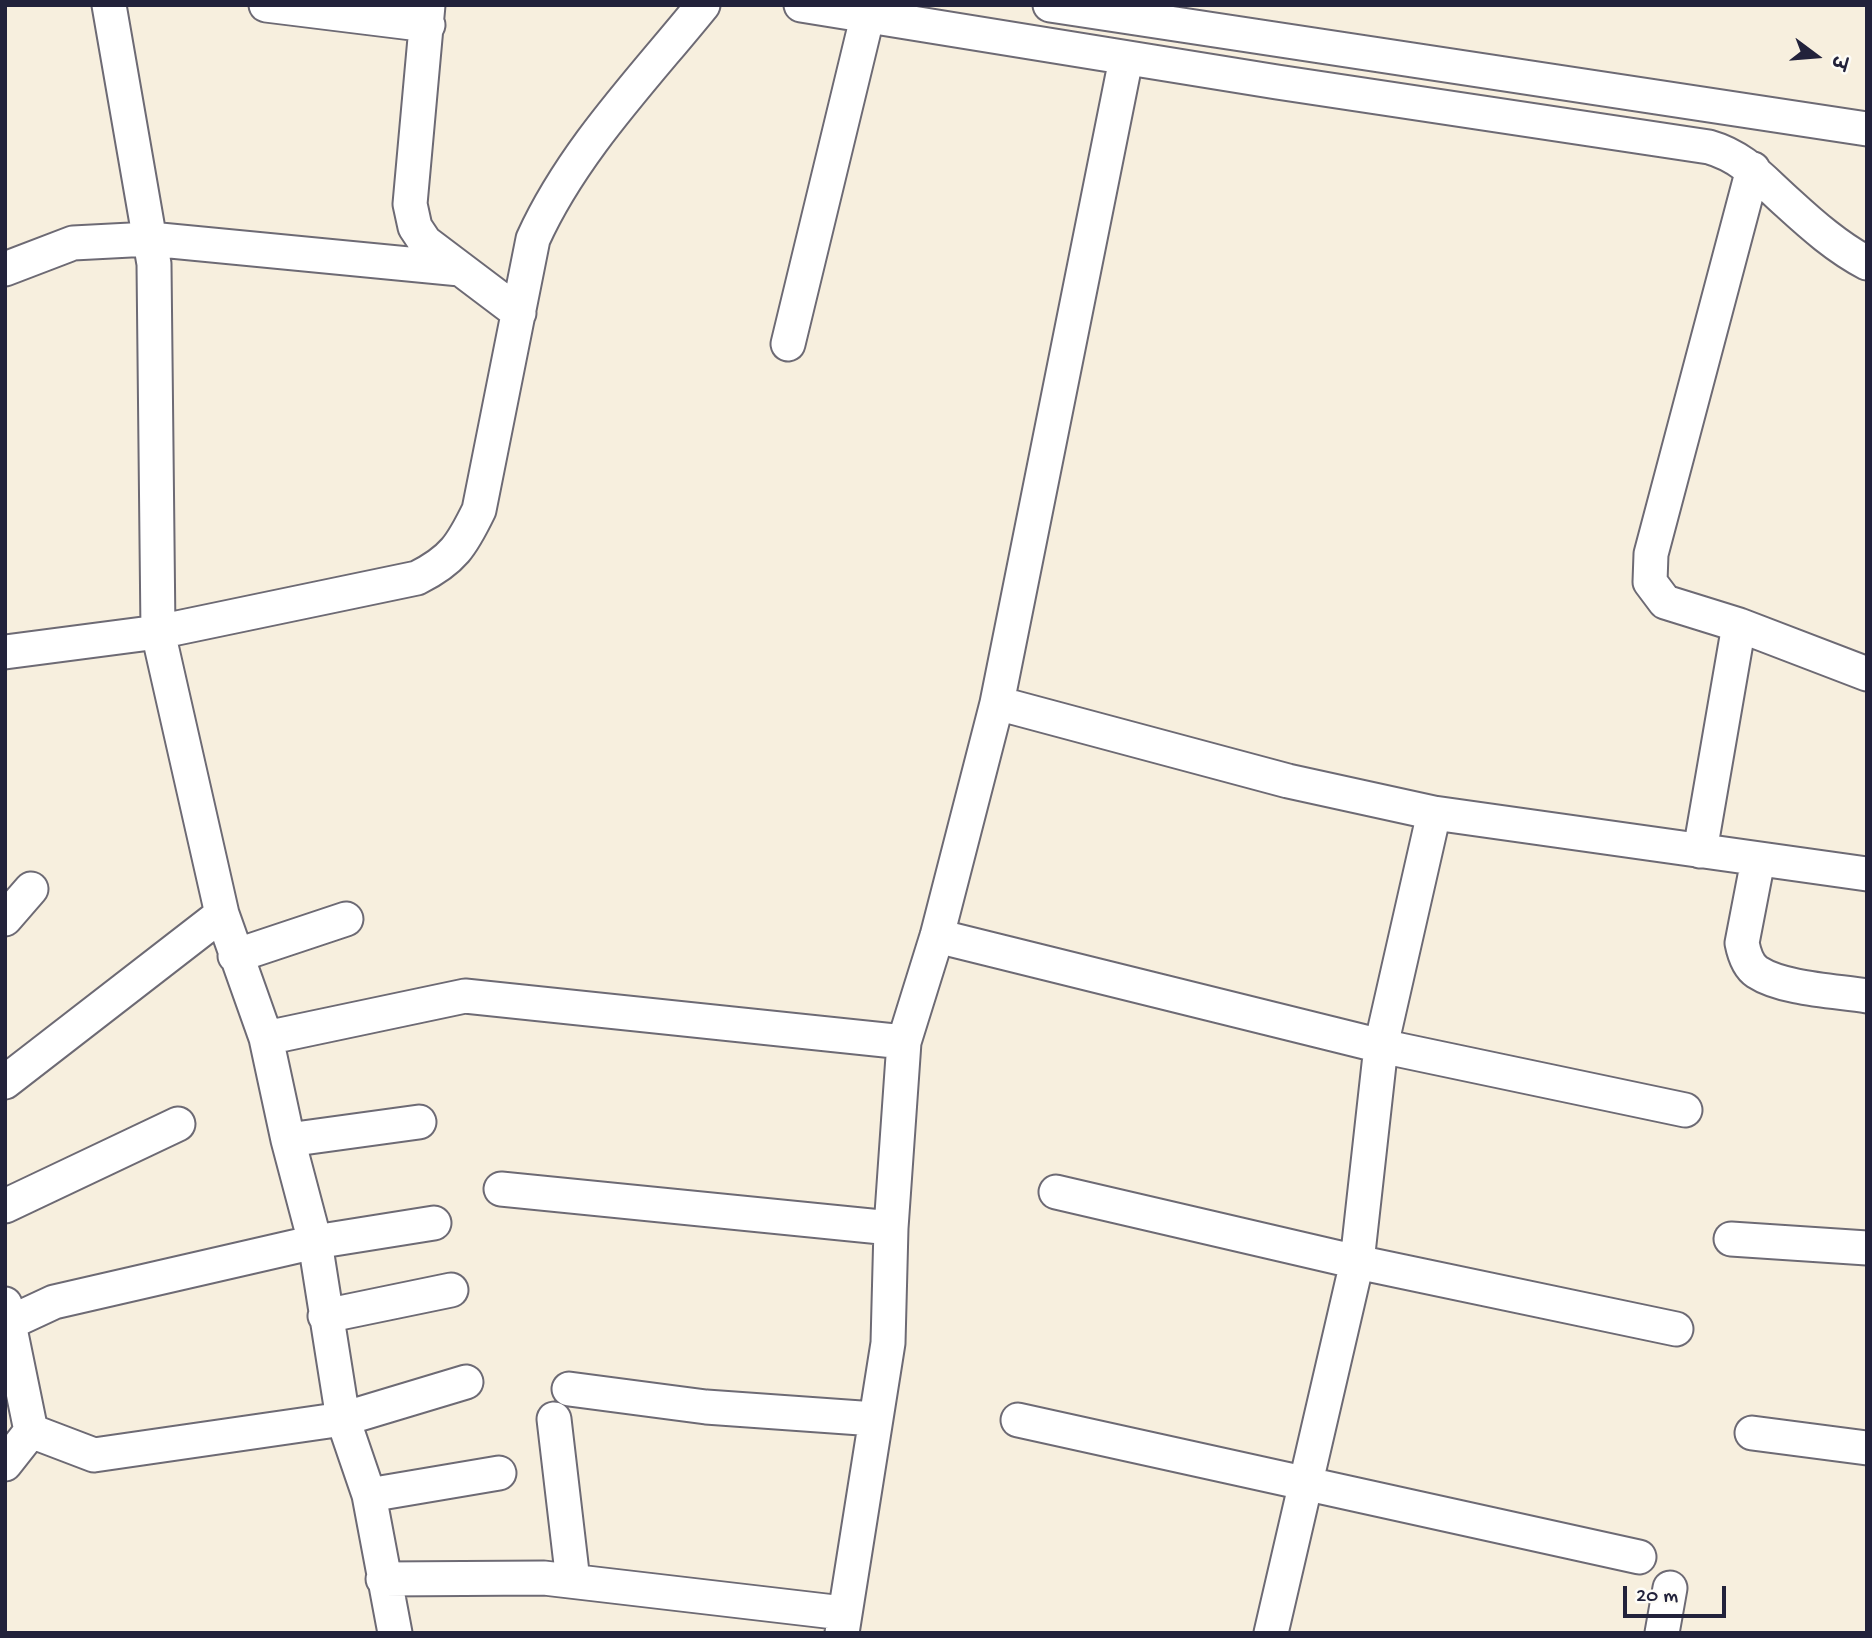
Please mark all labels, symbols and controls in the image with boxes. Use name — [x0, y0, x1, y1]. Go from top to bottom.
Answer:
north arrow — [1781, 21, 1851, 91]
text: उ — [1824, 53, 1849, 71]
scale bar — [1627, 1572, 1730, 1616]
text: 20 m — [1636, 1585, 1678, 1610]

